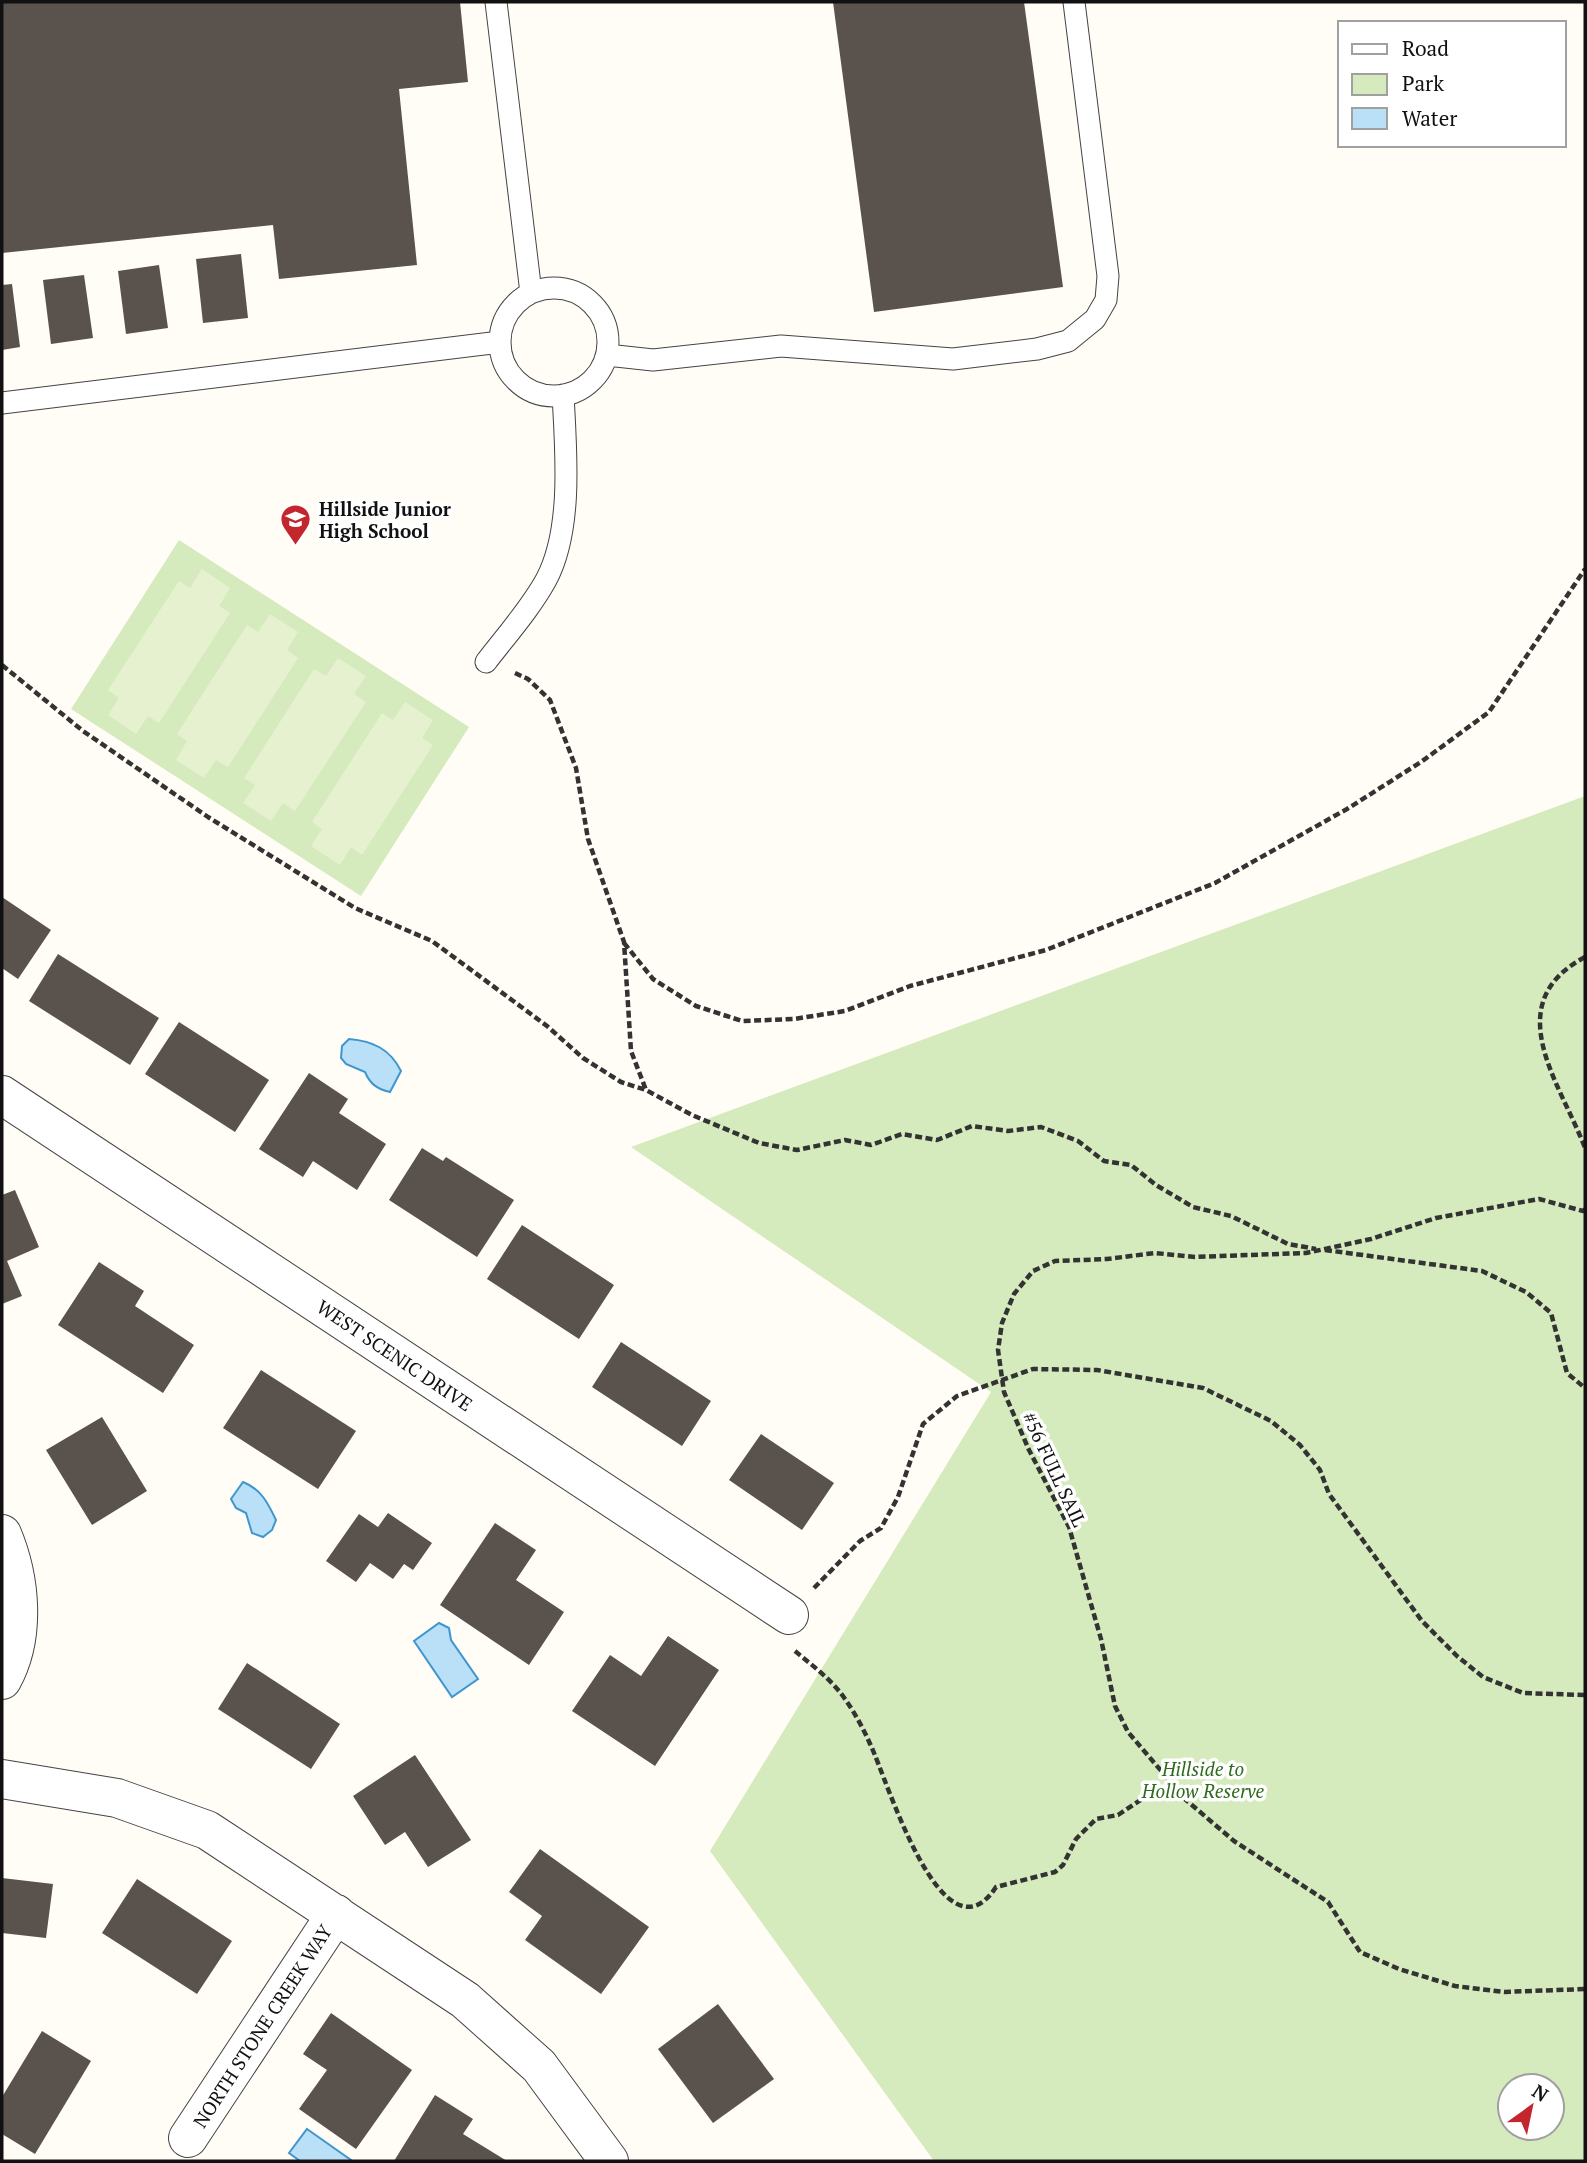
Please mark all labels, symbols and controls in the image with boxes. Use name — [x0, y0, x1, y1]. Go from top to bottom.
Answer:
legend — [1338, 21, 1566, 147]
text: Road — [1402, 34, 1449, 62]
text: Park — [1402, 69, 1444, 97]
text: Water — [1402, 104, 1457, 132]
place label: Hillside Junior High School — [319, 496, 452, 543]
school or university icon: Hillside Junior High School — [279, 502, 313, 546]
street label: WEST SCENIC DRIVE — [312, 1294, 478, 1416]
street label: #56 FULL SAIL — [1017, 1408, 1093, 1531]
park label: Hillside to Hollow Reserve — [1141, 1756, 1265, 1803]
street label: NORTH STONE CREEK WAY — [187, 1919, 338, 2132]
north arrow — [1496, 2072, 1566, 2142]
text: N — [1528, 2078, 1554, 2107]

